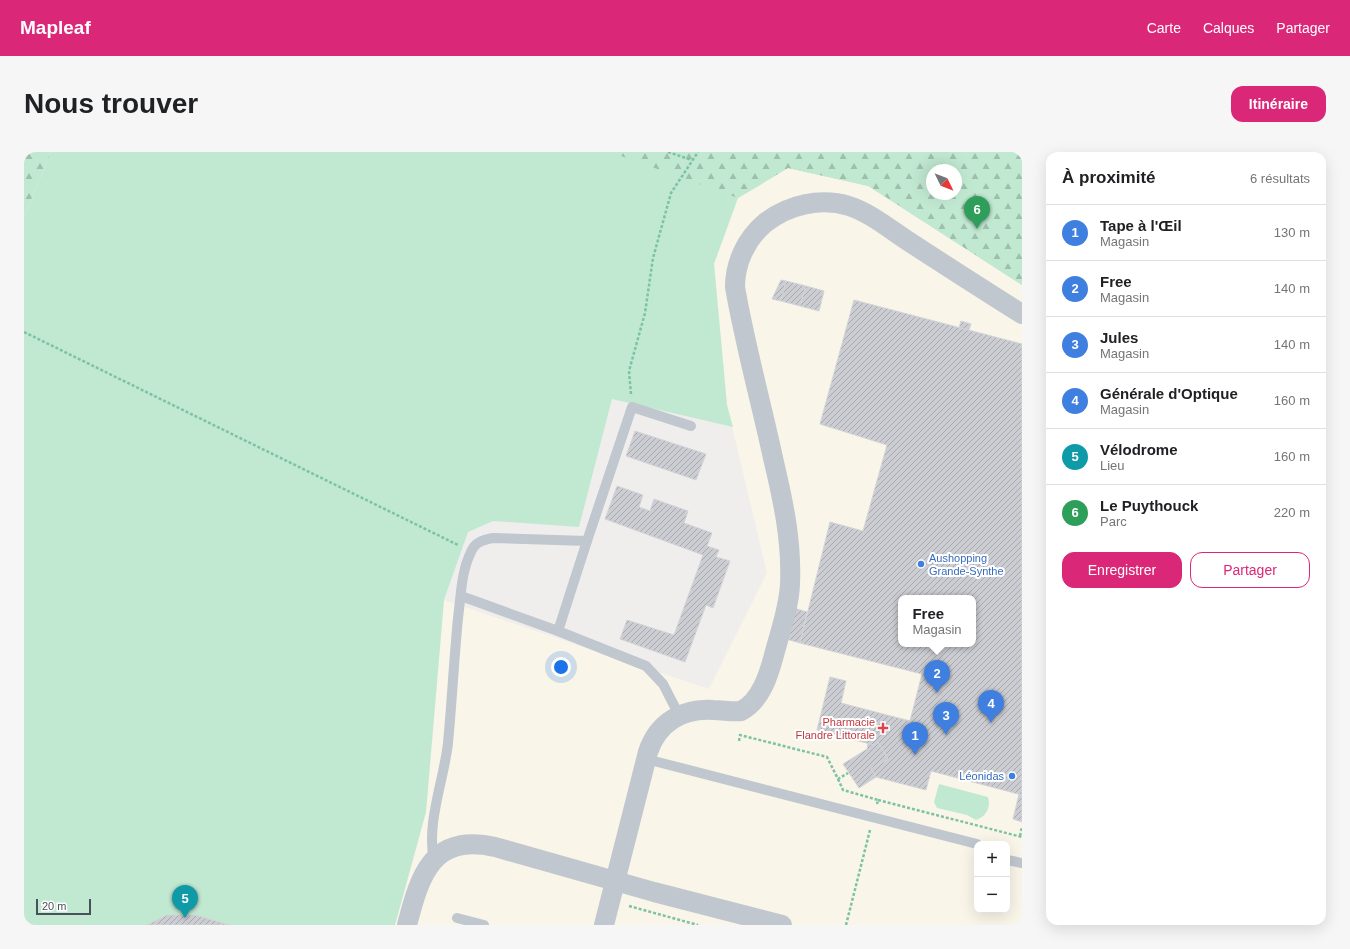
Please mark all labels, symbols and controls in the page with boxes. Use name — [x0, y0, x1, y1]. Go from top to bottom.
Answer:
text: Mapleaf — [20, 17, 91, 38]
text: Carte — [1147, 20, 1181, 36]
text: Calques — [1203, 20, 1254, 36]
text: Partager — [1276, 20, 1330, 36]
button: Itinéraire — [1231, 86, 1326, 122]
text: Nous trouver — [24, 88, 198, 119]
north arrow — [926, 164, 962, 200]
text: À proximité — [1062, 168, 1156, 187]
text: 6 résultats — [1250, 171, 1310, 186]
pin: 6 — [964, 196, 990, 229]
text: Tape à l'Œil — [1100, 217, 1182, 234]
text: 1 — [1071, 225, 1079, 240]
text: 130 m — [1274, 225, 1310, 240]
text: Magasin — [1100, 234, 1149, 249]
text: Free — [1100, 273, 1132, 290]
text: 2 — [1071, 281, 1079, 296]
text: 140 m — [1274, 281, 1310, 296]
text: Magasin — [1100, 290, 1149, 305]
text: Jules — [1100, 329, 1138, 346]
text: 3 — [1071, 337, 1079, 352]
text: 140 m — [1274, 337, 1310, 352]
text: Magasin — [1100, 346, 1149, 361]
text: Générale d'Optique — [1100, 385, 1238, 402]
text: 4 — [1071, 393, 1079, 408]
text: 160 m — [1274, 393, 1310, 408]
text: Magasin — [1100, 402, 1149, 417]
text: Vélodrome — [1100, 441, 1178, 458]
text: 5 — [1071, 449, 1079, 464]
text: 160 m — [1274, 449, 1310, 464]
text: Lieu — [1100, 458, 1125, 473]
text: Le Puythouck — [1100, 497, 1198, 514]
text: 6 — [1071, 505, 1079, 520]
text: 220 m — [1274, 505, 1310, 520]
text: Parc — [1100, 514, 1127, 529]
place label: Aushopping Grande-Synthe — [929, 552, 1004, 577]
button: Enregistrer — [1062, 552, 1182, 588]
button: Partager — [1190, 552, 1310, 588]
marker: Aushopping Grande-Synthe — [916, 559, 926, 569]
popup — [898, 595, 976, 647]
text: Free — [912, 605, 944, 622]
text: Magasin — [912, 622, 962, 637]
your location — [551, 657, 571, 677]
pin: 2 — [924, 660, 950, 693]
pin: 4 — [978, 690, 1004, 723]
pin: 3 — [933, 702, 959, 735]
place label: Pharmacie Flandre Littorale — [796, 716, 875, 741]
pin: 1 — [902, 722, 928, 755]
marker: Pharmacie Flandre Littorale — [878, 723, 888, 733]
place label: Léonidas — [959, 770, 1004, 782]
marker: Léonidas — [1007, 771, 1017, 781]
map controls — [974, 841, 1010, 913]
button: + — [974, 841, 1010, 877]
button: − — [974, 877, 1010, 913]
pin: 5 — [172, 885, 198, 918]
scale bar — [36, 897, 91, 916]
text: 20 m — [42, 900, 66, 912]

